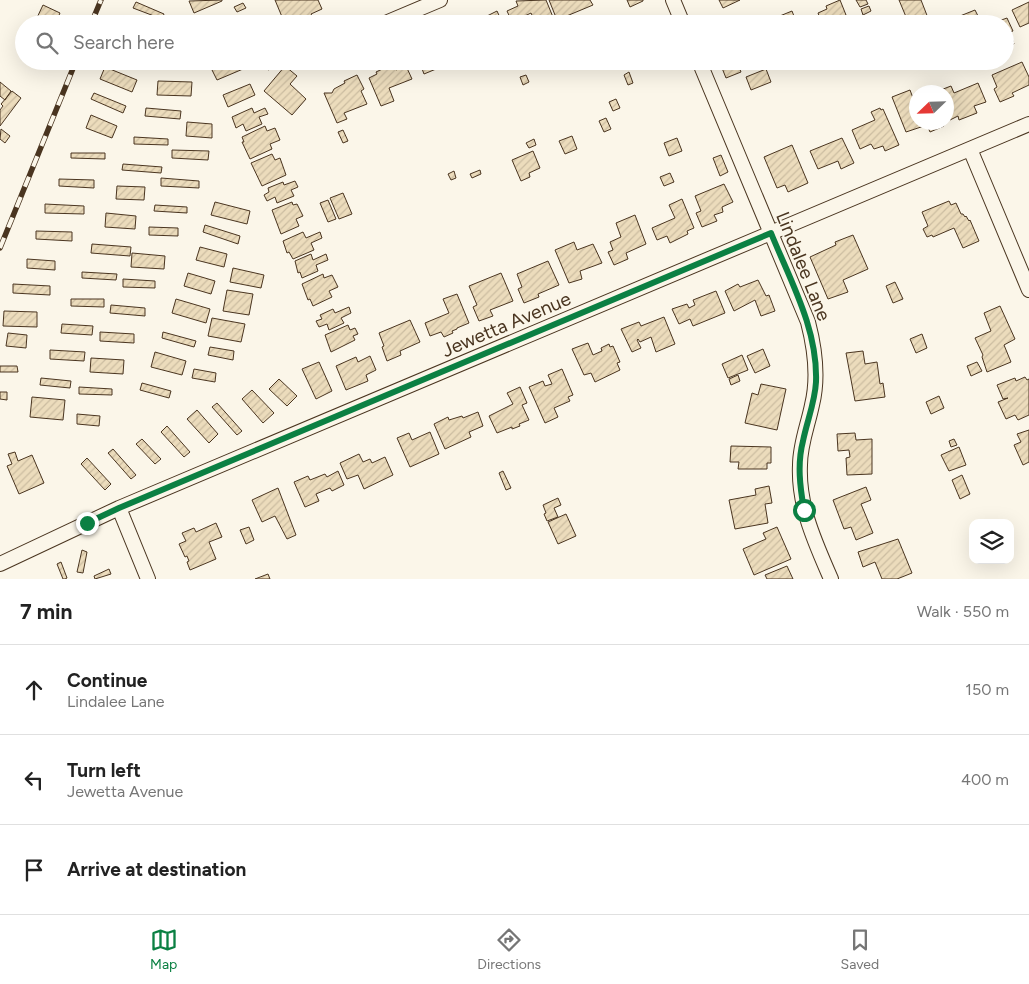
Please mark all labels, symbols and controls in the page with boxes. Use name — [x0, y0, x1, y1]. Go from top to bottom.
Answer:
search box — [15, 15, 1014, 70]
icon: search — [33, 29, 61, 57]
text: Search here — [73, 31, 175, 54]
north arrow — [909, 85, 954, 130]
street label: Lindalee Lane — [771, 208, 836, 324]
street label: Jewetta Avenue — [438, 287, 574, 362]
route start — [793, 499, 816, 522]
route end — [76, 512, 99, 535]
map controls — [969, 519, 1014, 564]
button: layers — [969, 519, 1014, 564]
text: 7 min — [20, 599, 72, 624]
text: Walk · 550 m — [917, 602, 1009, 621]
text: Continue — [67, 669, 147, 692]
icon: ahead — [20, 676, 48, 704]
text: 150 m — [965, 680, 1009, 699]
text: Lindalee Lane — [67, 692, 165, 711]
text: Turn left — [67, 759, 141, 782]
icon: left — [20, 766, 48, 794]
text: 400 m — [961, 770, 1009, 789]
text: Jewetta Avenue — [67, 782, 183, 801]
icon: arrive — [20, 856, 48, 884]
text: Arrive at destination — [67, 858, 246, 881]
tab: Map — [150, 926, 178, 973]
tab: Directions — [477, 926, 541, 973]
tab: Saved — [841, 926, 879, 973]

